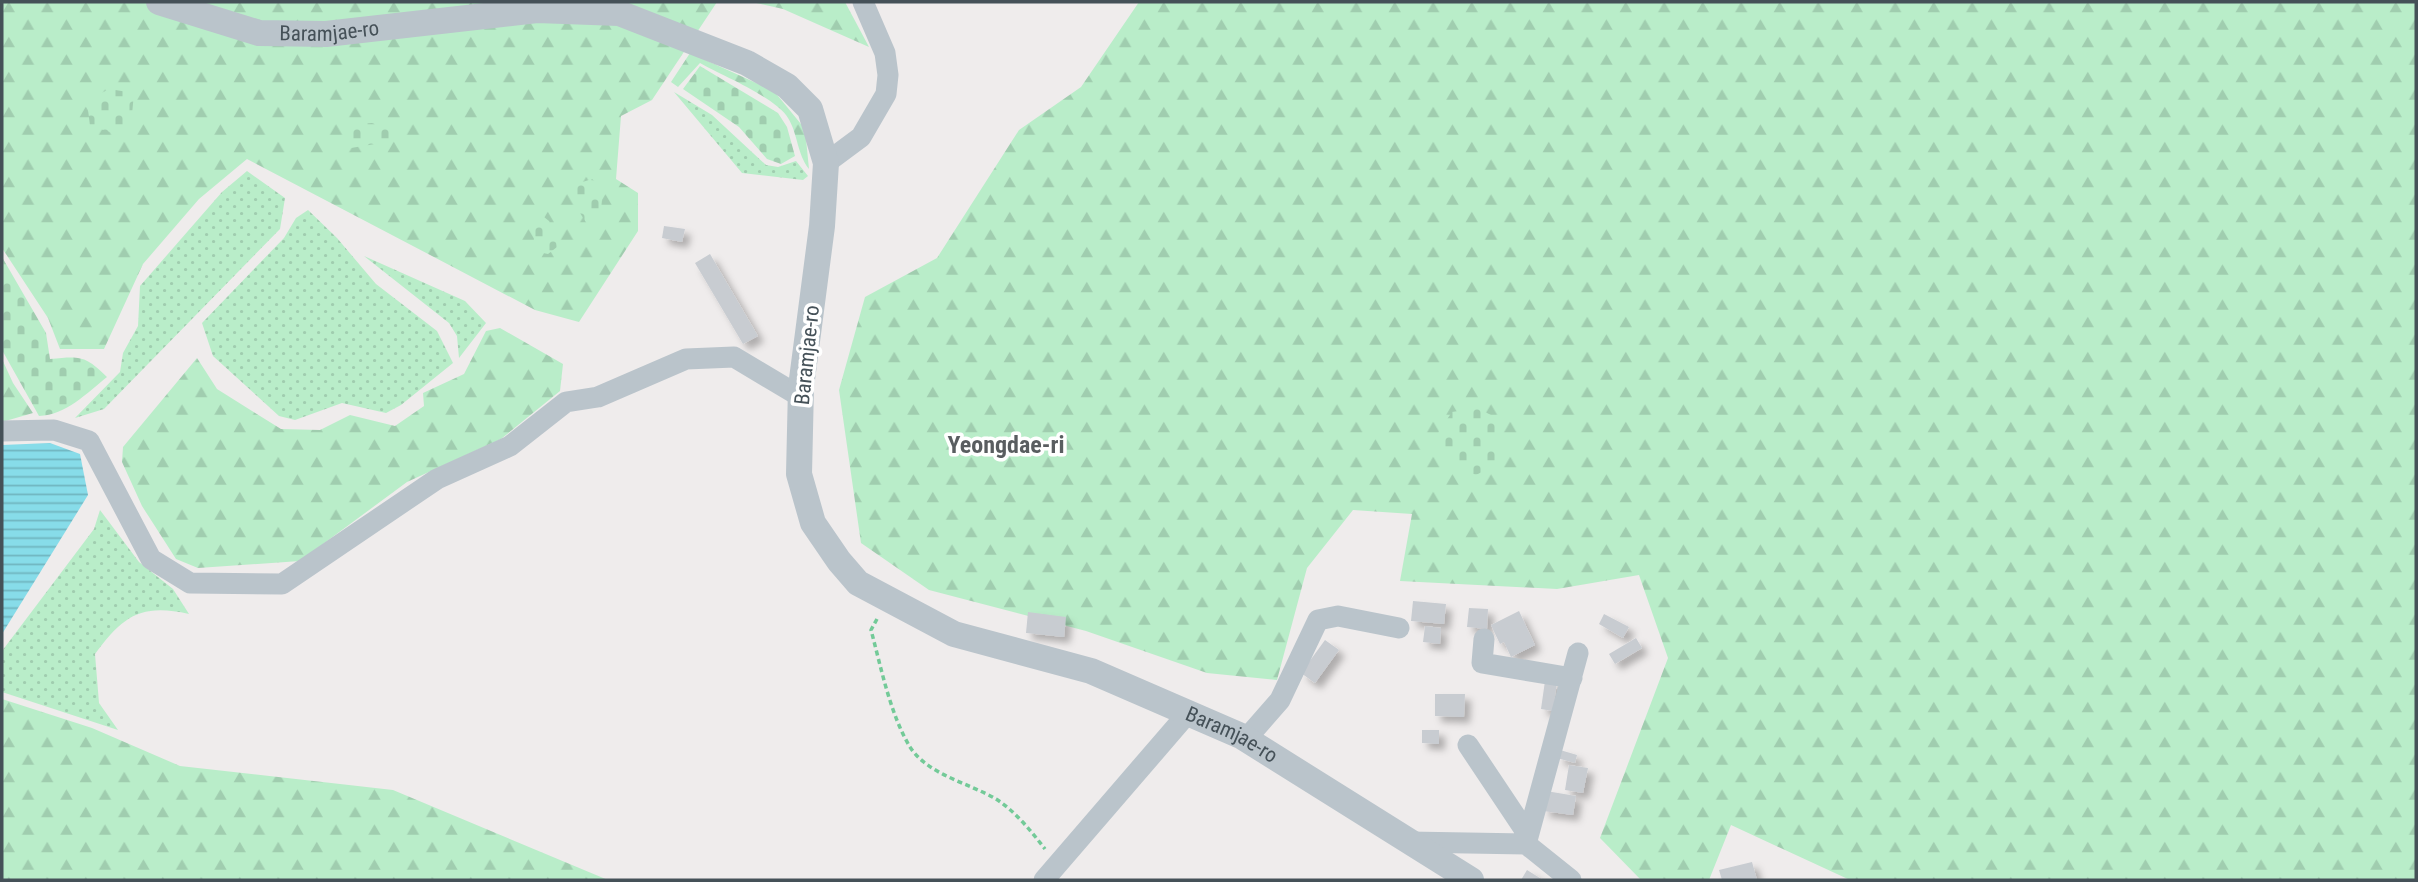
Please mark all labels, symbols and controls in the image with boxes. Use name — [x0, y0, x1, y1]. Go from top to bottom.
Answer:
street label: Baramjae-ro — [279, 16, 380, 46]
street label: Baramjae-ro — [790, 304, 824, 406]
district label: Yeongdae-ri — [948, 431, 1064, 459]
street label: Baramjae-ro — [1182, 701, 1282, 768]

